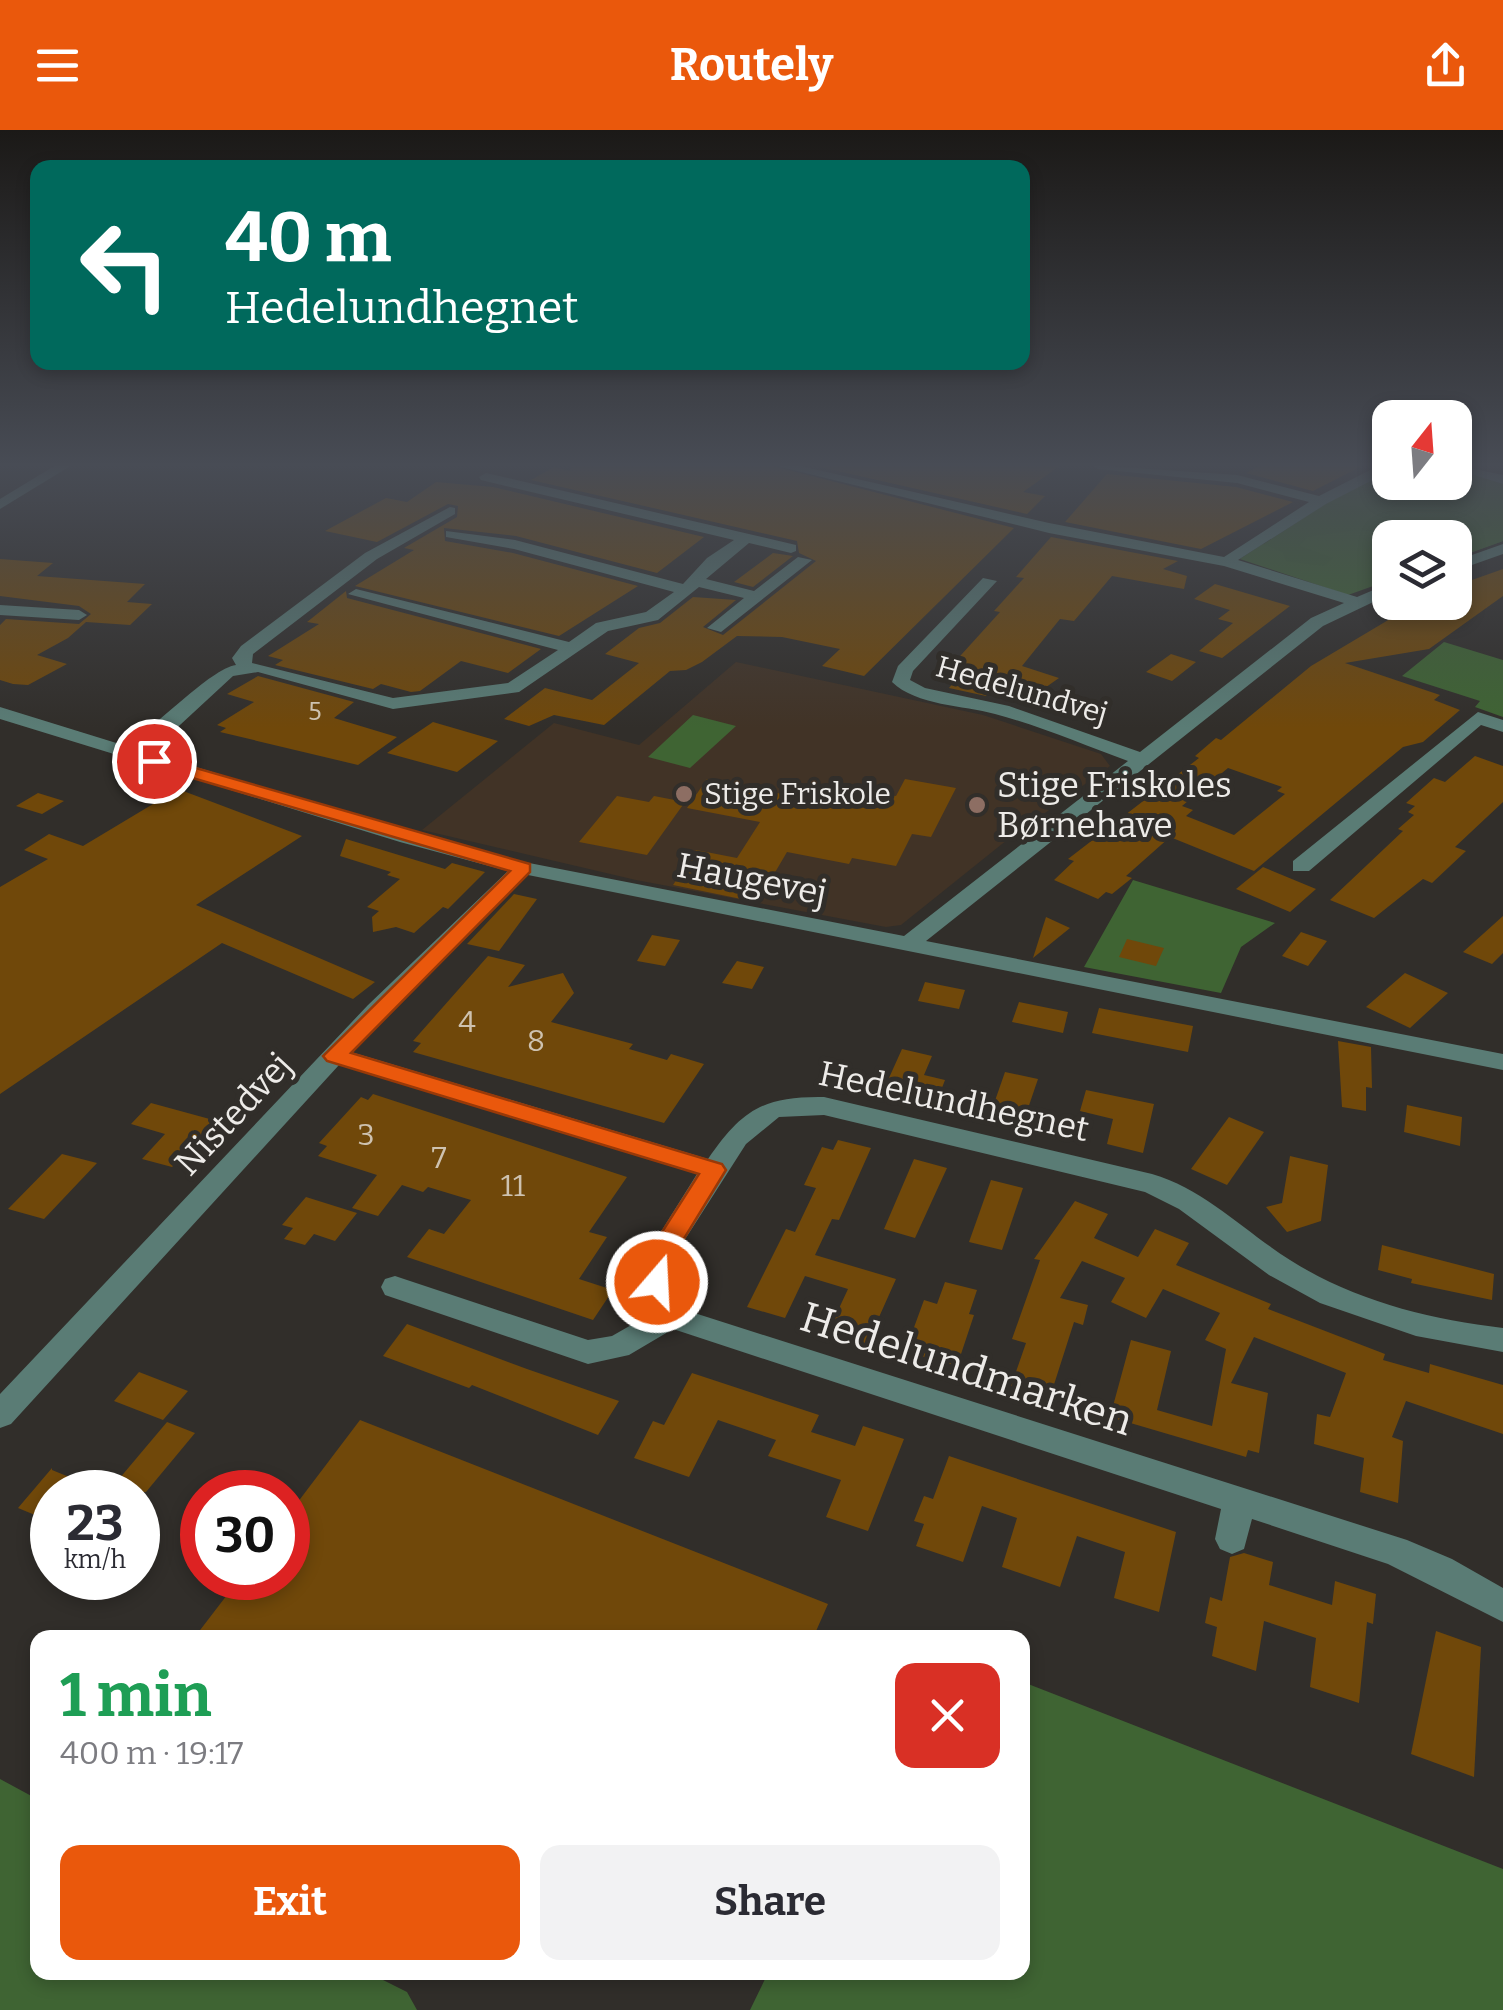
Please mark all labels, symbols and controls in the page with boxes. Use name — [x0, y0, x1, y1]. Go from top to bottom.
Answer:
icon: menu — [30, 38, 85, 93]
text: Routely — [670, 38, 833, 92]
icon: share — [1418, 38, 1473, 93]
text: 40 m — [225, 196, 391, 280]
icon: left — [60, 200, 190, 330]
text: Hedelundhegnet — [225, 281, 579, 335]
north arrow — [1372, 400, 1472, 500]
map controls — [1372, 400, 1472, 620]
button: layers — [1372, 520, 1472, 620]
street label: Hedelundvej — [932, 648, 1112, 732]
house number: 5 — [308, 697, 322, 727]
pin — [112, 719, 197, 804]
icon: arrive — [127, 734, 182, 789]
place label: Stige Friskoles Børnehave — [997, 764, 1232, 846]
place label: Stige Friskole — [704, 776, 891, 812]
marker: Stige Friskole — [673, 783, 695, 805]
marker: Stige Friskoles Børnehave — [966, 794, 988, 816]
street label: Haugevej — [674, 844, 830, 914]
house number: 4 — [458, 1004, 476, 1040]
house number: 8 — [527, 1023, 545, 1059]
street label: Nistedvej — [166, 1044, 300, 1184]
street label: Hedelundhegnet — [815, 1052, 1093, 1150]
house number: 3 — [357, 1117, 375, 1153]
house number: 7 — [431, 1140, 447, 1176]
house number: 11 — [501, 1168, 525, 1204]
position arrow — [605, 1230, 709, 1334]
street label: Hedelundmarken — [794, 1292, 1139, 1446]
speed limit sign: 30 — [180, 1470, 310, 1600]
text: 23 — [67, 1493, 123, 1553]
text: km/h — [64, 1545, 126, 1575]
text: 1 min — [60, 1660, 212, 1732]
button: close — [895, 1663, 1000, 1768]
text: 400 m · 19:17 — [60, 1734, 243, 1772]
button: Exit — [60, 1845, 520, 1960]
button: Share — [540, 1845, 1000, 1960]

